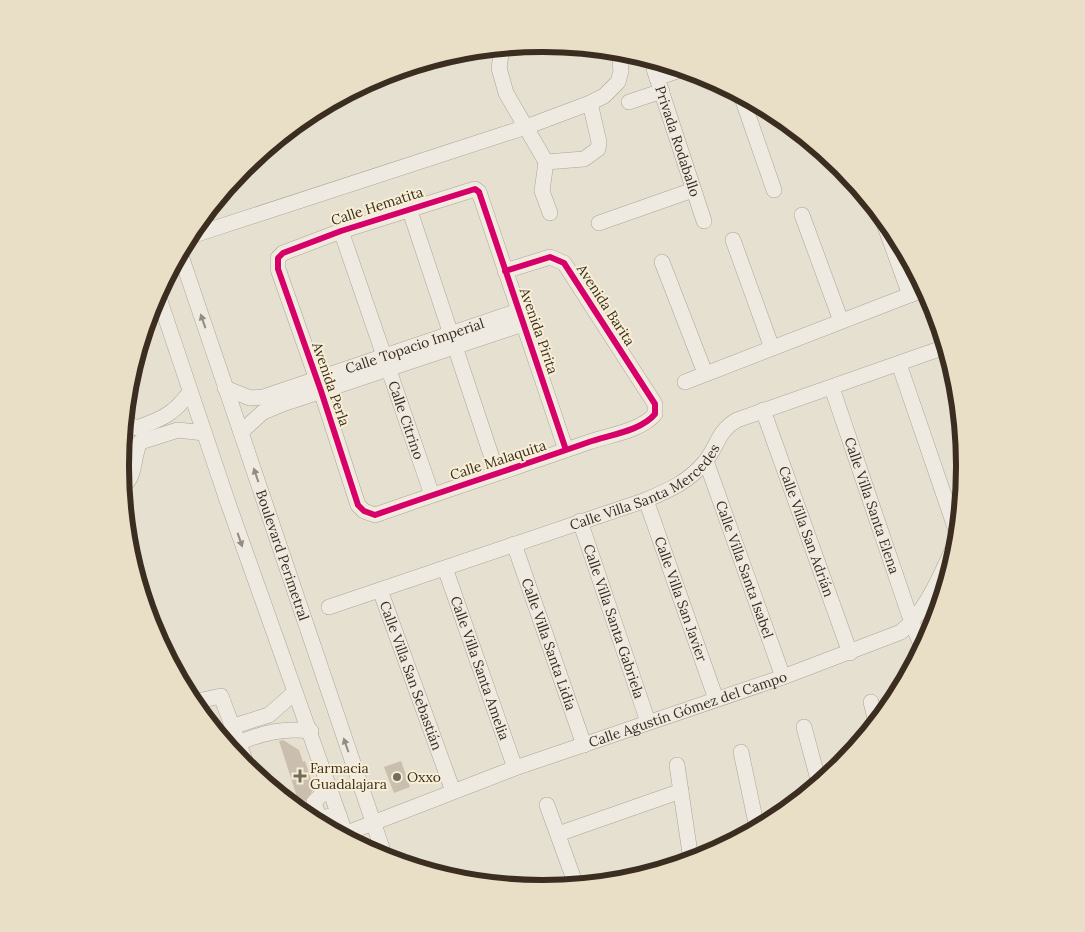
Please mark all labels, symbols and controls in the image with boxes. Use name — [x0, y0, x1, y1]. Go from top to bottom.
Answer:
street label: Privada Rodaballo — [651, 83, 704, 199]
street label: Calle Hematita — [329, 183, 425, 229]
street label: Avenida Barita — [572, 260, 639, 349]
street label: Avenida Pirita — [516, 285, 562, 377]
one-way arrow — [199, 314, 206, 329]
street label: Calle Topacio Imperial — [343, 314, 487, 378]
street label: Avenida Perla — [308, 339, 354, 428]
street label: Calle Citrino — [384, 378, 428, 462]
street label: Calle Villa Santa Elena — [840, 435, 904, 576]
street label: Calle Malaquita — [448, 436, 548, 484]
street label: Calle Villa Santa Mercedes — [567, 441, 724, 534]
street label: Calle Villa San Adrián — [775, 464, 838, 600]
one-way arrow — [251, 467, 259, 482]
street label: Boulevard Perimetral — [252, 487, 313, 623]
street label: Calle Villa Santa Isabel — [712, 498, 778, 641]
one-way arrow — [237, 533, 245, 548]
street label: Calle Villa San Javier — [651, 534, 711, 664]
street label: Calle Villa Santa Gabriela — [579, 542, 648, 701]
street label: Calle Villa Santa Lidia — [518, 576, 580, 713]
street label: Calle Villa Santa Amelia — [447, 594, 513, 742]
street label: Calle Villa San Sebastián — [376, 599, 447, 753]
street label: Calle Agustín Gómez del Campo — [586, 667, 789, 751]
one-way arrow — [341, 738, 349, 753]
place label: Farmacia Guadalajara — [310, 759, 387, 793]
place label: Oxxo — [407, 768, 441, 786]
marker: Farmacia Guadalajara — [294, 770, 306, 782]
marker: Oxxo — [391, 771, 403, 783]

